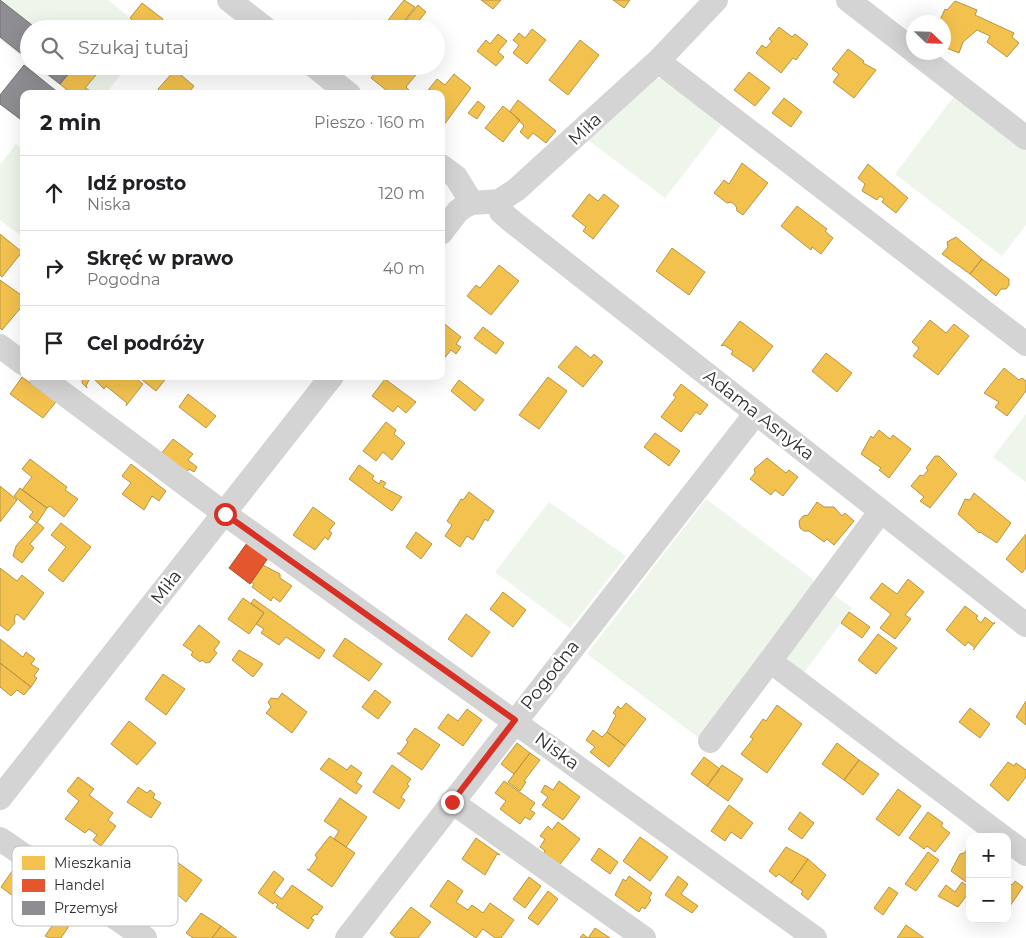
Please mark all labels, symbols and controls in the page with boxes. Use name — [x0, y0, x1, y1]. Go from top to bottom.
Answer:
north arrow — [906, 15, 951, 60]
search box — [20, 20, 445, 75]
icon: search — [38, 34, 66, 62]
text: Szukaj tutaj — [78, 36, 189, 59]
street label: Miła — [564, 108, 606, 150]
text: 2 min — [40, 110, 101, 135]
text: Pieszo · 160 m — [314, 113, 425, 132]
text: Idź prosto — [87, 172, 186, 195]
icon: ahead — [40, 179, 68, 207]
text: 120 m — [378, 184, 425, 203]
text: Niska — [87, 195, 131, 214]
text: Skręć w prawo — [87, 247, 233, 270]
icon: right — [40, 254, 68, 282]
text: 40 m — [383, 259, 425, 278]
text: Pogodna — [87, 270, 160, 289]
icon: arrive — [40, 329, 68, 357]
text: Cel podróży — [87, 332, 204, 355]
street label: Adama Asnyka — [699, 365, 819, 465]
route start — [214, 503, 237, 526]
street label: Miła — [146, 565, 186, 609]
street label: Pogodna — [516, 636, 584, 714]
street label: Niska — [531, 728, 583, 774]
route end — [441, 791, 464, 814]
map controls — [966, 833, 1011, 923]
button: + — [966, 833, 1011, 878]
legend — [12, 846, 178, 926]
text: Mieszkania — [54, 854, 132, 872]
text: Handel — [54, 876, 105, 894]
button: − — [966, 878, 1011, 923]
text: Przemysł — [54, 899, 118, 917]

